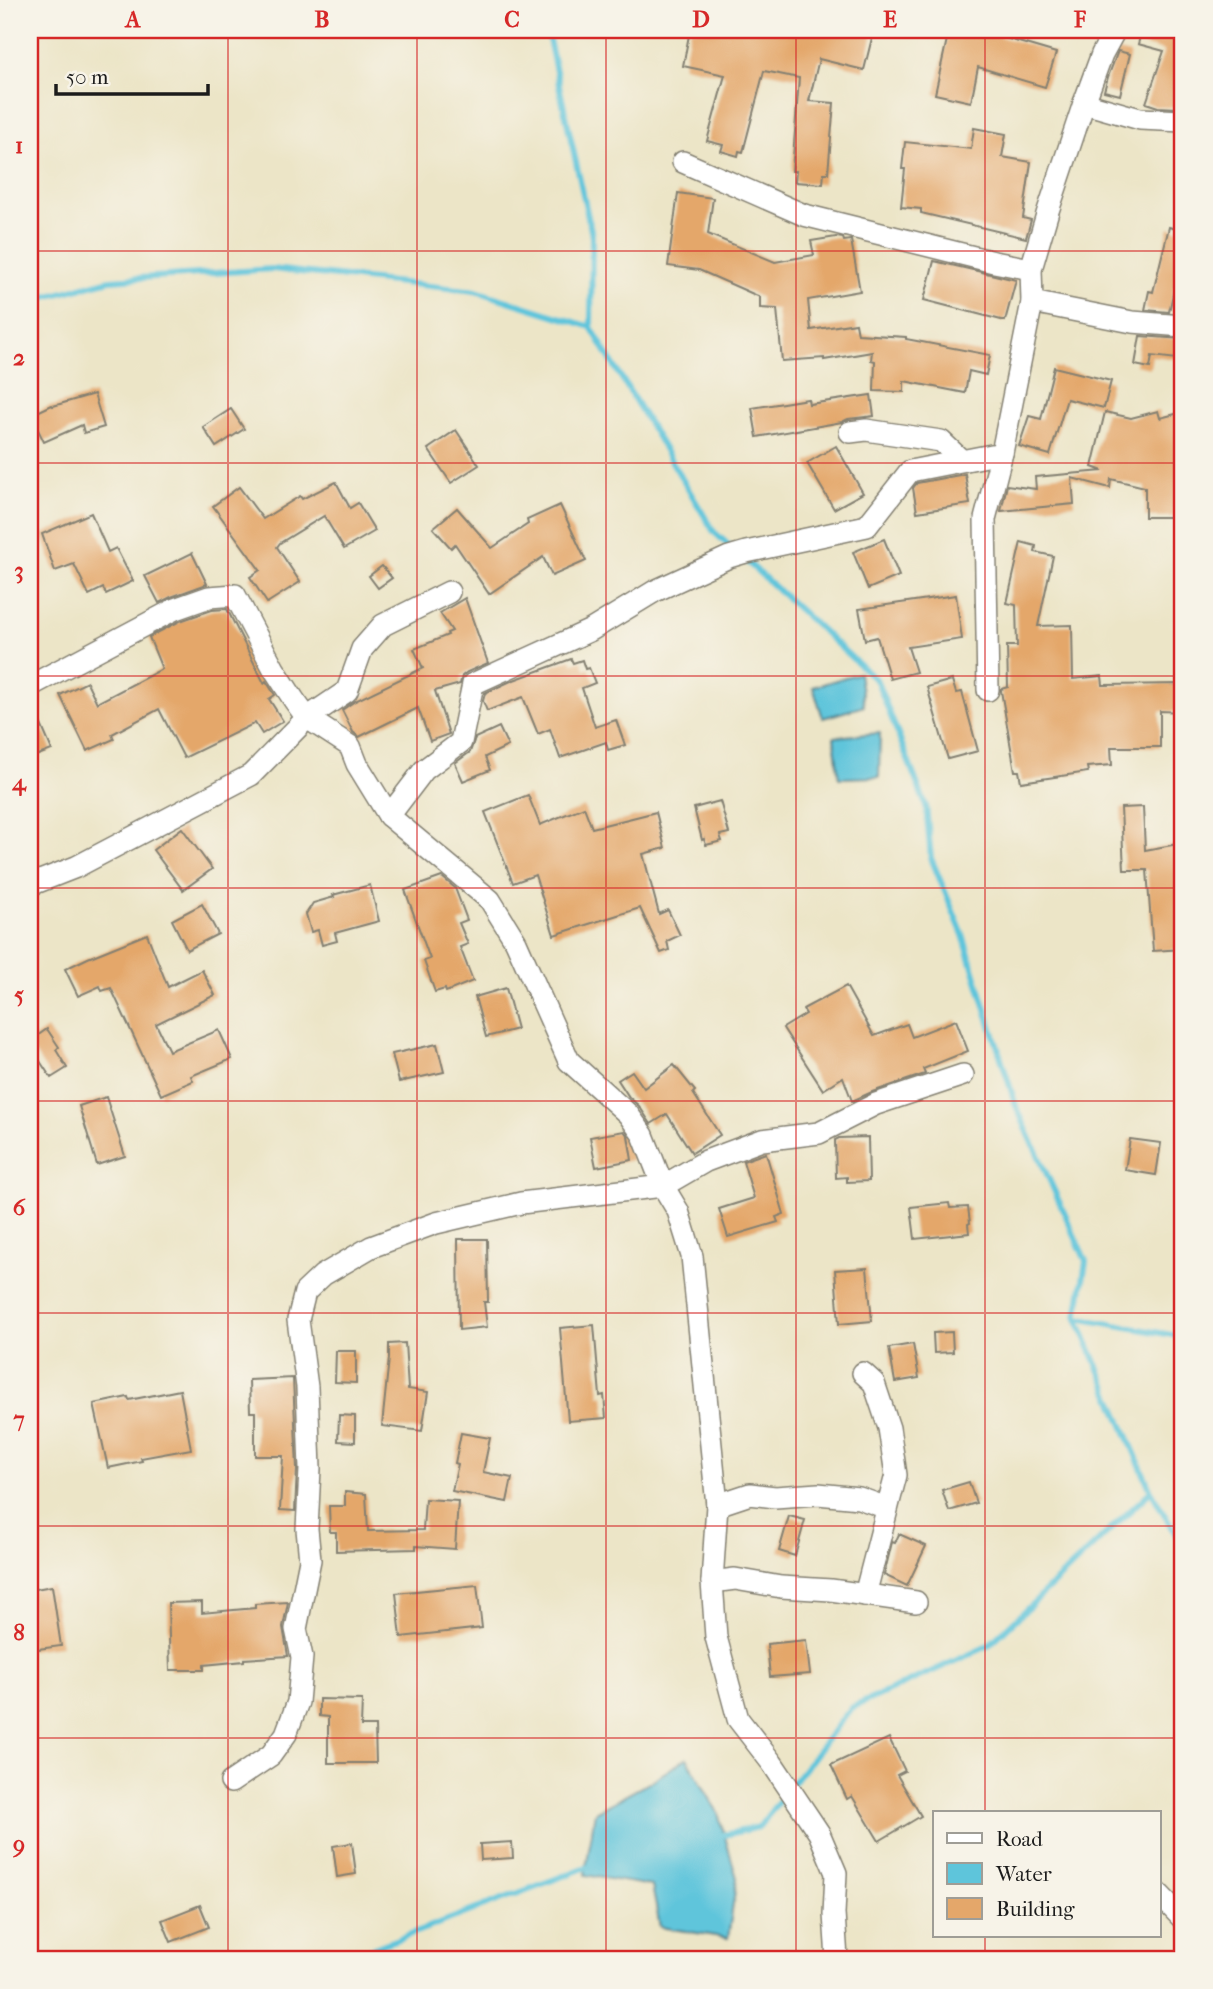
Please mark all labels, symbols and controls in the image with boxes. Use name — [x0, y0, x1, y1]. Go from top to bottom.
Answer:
text: A — [124, 6, 142, 33]
text: B — [315, 6, 330, 33]
text: C — [504, 6, 520, 33]
text: D — [692, 6, 710, 33]
text: E — [883, 6, 897, 33]
text: F — [1073, 6, 1087, 33]
scale bar — [56, 52, 208, 96]
text: 50 m — [66, 65, 109, 89]
text: 1 — [15, 132, 23, 159]
text: 2 — [13, 344, 25, 371]
text: 3 — [14, 557, 24, 584]
text: 4 — [11, 769, 27, 796]
text: 5 — [14, 981, 24, 1008]
text: 6 — [13, 1194, 26, 1221]
text: 7 — [12, 1406, 25, 1433]
text: 8 — [13, 1619, 25, 1646]
legend — [933, 1811, 1160, 1937]
text: Road — [996, 1827, 1043, 1851]
text: 9 — [12, 1831, 25, 1858]
text: Water — [995, 1862, 1052, 1886]
text: Building — [996, 1897, 1075, 1921]

